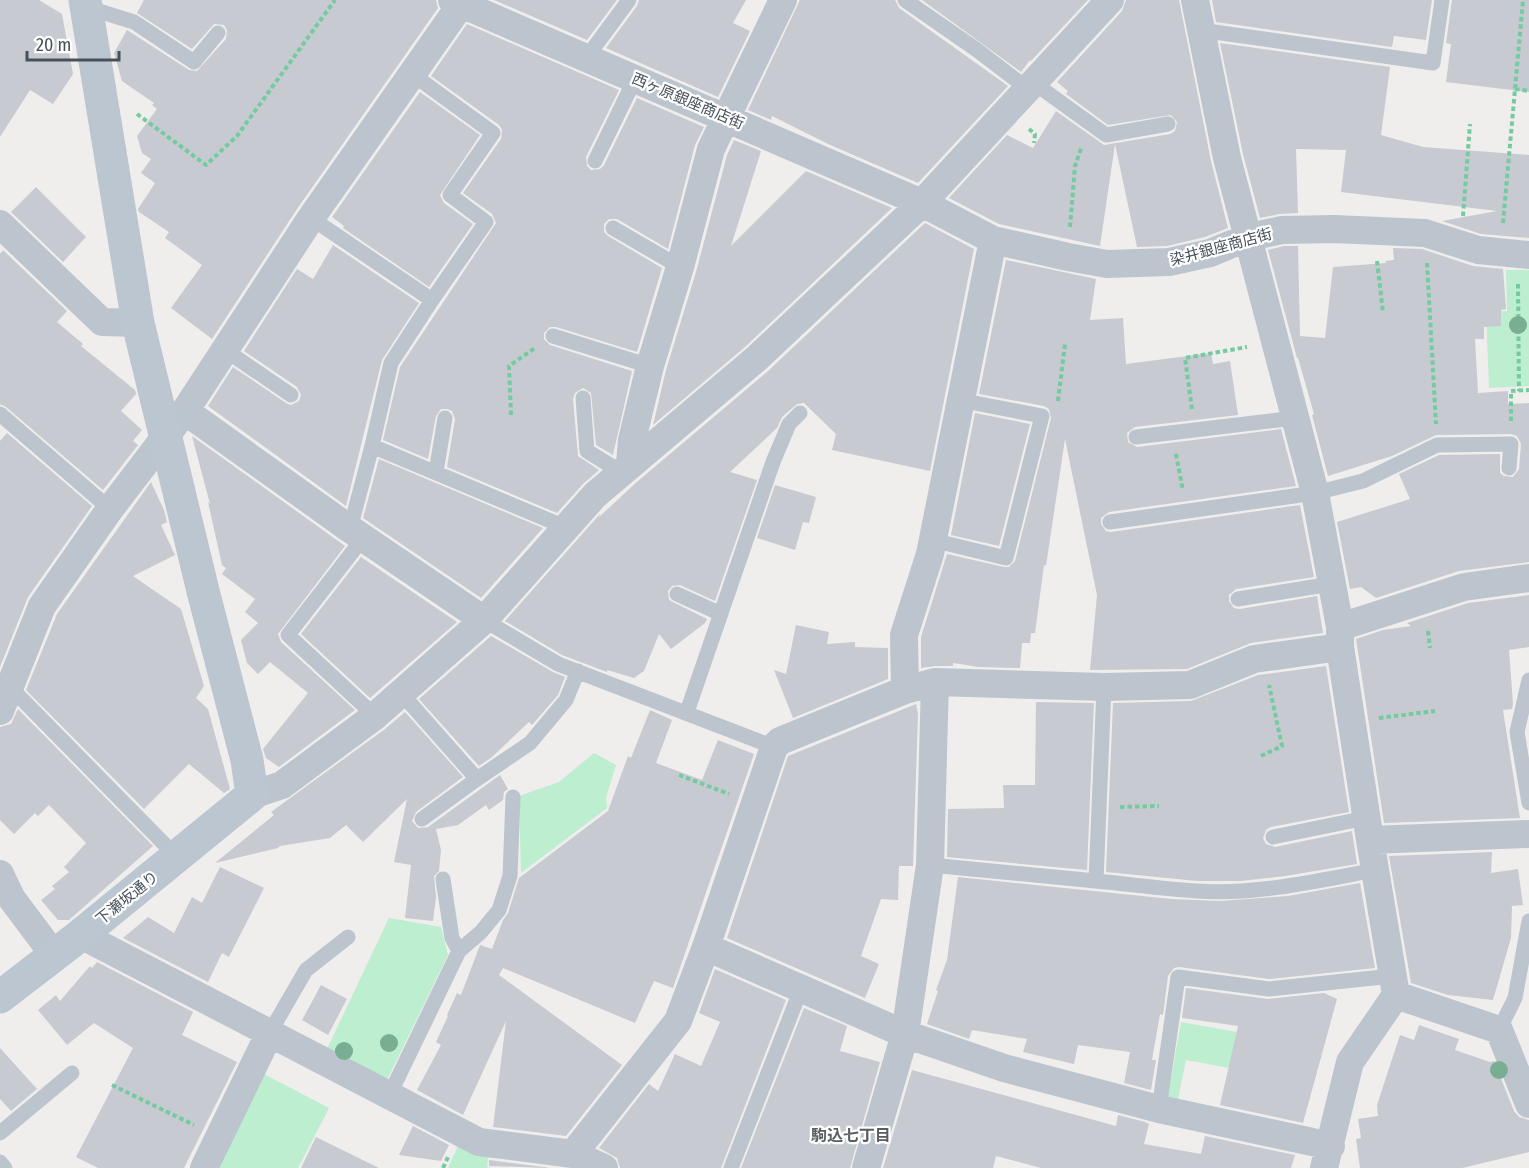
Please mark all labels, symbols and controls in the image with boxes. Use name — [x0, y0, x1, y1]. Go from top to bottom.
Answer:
scale bar — [27, 24, 118, 62]
text: 20 m — [36, 34, 71, 56]
street label: 西ヶ原銀座商店街 — [629, 69, 747, 133]
street label: 染井銀座商店街 — [1168, 225, 1274, 269]
street label: 下瀬坂通り — [92, 867, 162, 929]
district label: 駒込七丁目 — [811, 1126, 891, 1145]

